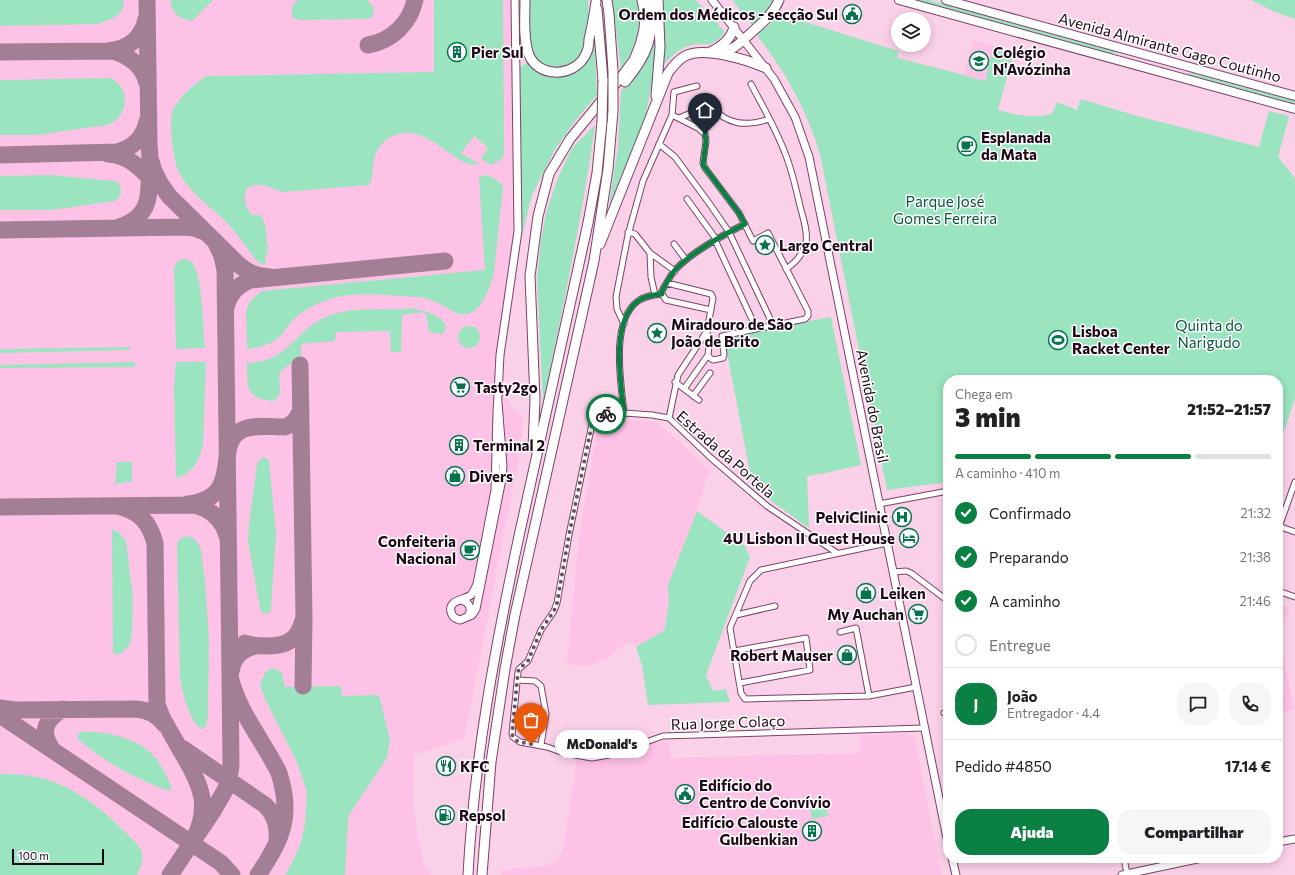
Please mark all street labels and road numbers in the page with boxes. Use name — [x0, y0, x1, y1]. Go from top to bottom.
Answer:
street label: Avenida Almirante Gago Coutinho — [1057, 9, 1283, 85]
street label: Avenida do Brasil — [853, 348, 893, 464]
street label: Estrada da Portela — [673, 407, 779, 501]
street label: Rua Jorge Colaço — [671, 711, 786, 733]

